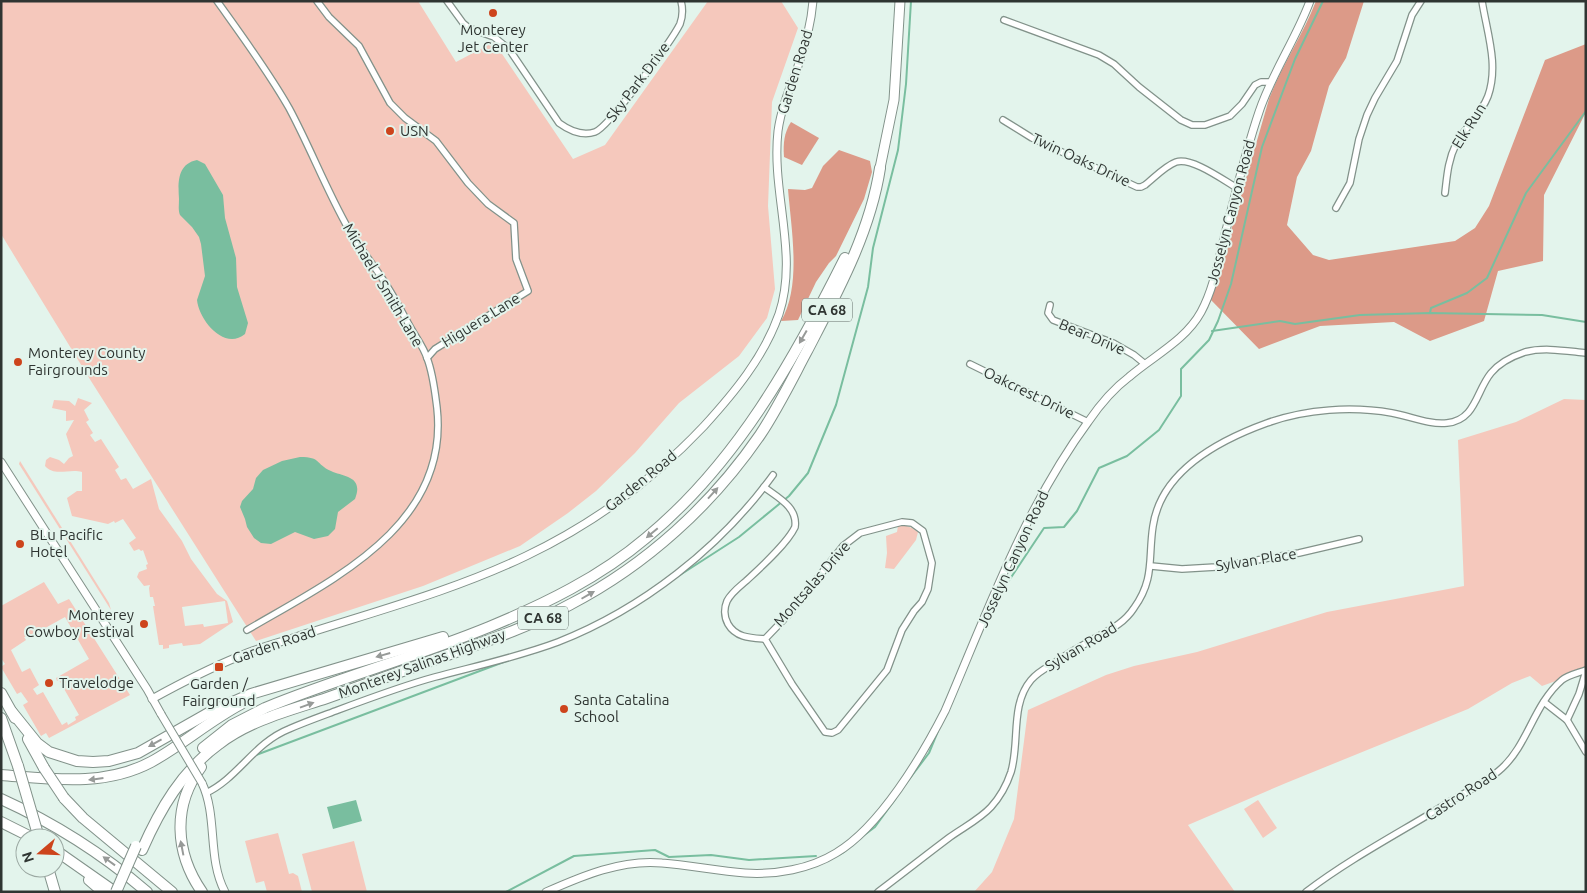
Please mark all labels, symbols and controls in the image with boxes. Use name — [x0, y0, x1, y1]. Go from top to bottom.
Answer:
marker: Monterey Jet Center — [487, 7, 499, 19]
place label: Monterey Jet Center — [458, 21, 529, 55]
street label: Garden Road — [774, 28, 815, 116]
street label: Sky Park Drive — [602, 39, 673, 125]
street label: Elk Run — [1448, 100, 1489, 151]
place label: USN — [400, 122, 429, 139]
marker: USN — [384, 125, 396, 137]
street label: Twin Oaks Drive — [1029, 129, 1133, 190]
street label: Josselyn Canyon Road — [1203, 138, 1258, 286]
street label: Michael J Smith Lane — [340, 220, 427, 350]
street label: Higuera Lane — [439, 289, 523, 350]
road number: CA 68 — [802, 298, 852, 322]
street label: Bear Drive — [1057, 315, 1128, 358]
one-way arrow — [799, 330, 808, 343]
place label: Monterey County Fairgrounds — [28, 344, 145, 378]
marker: Monterey County Fairgrounds — [12, 356, 24, 368]
street label: Oakcrest Drive — [981, 363, 1077, 422]
street label: Garden Road — [602, 447, 680, 515]
one-way arrow — [708, 486, 719, 499]
street label: Josselyn Canyon Road — [973, 488, 1052, 630]
place label: BLu Pacific Hotel — [30, 526, 103, 560]
one-way arrow — [646, 528, 659, 539]
marker: BLu Pacific Hotel — [14, 538, 26, 550]
street label: Montsalas Drive — [770, 538, 853, 630]
street label: Sylvan Place — [1214, 545, 1298, 574]
one-way arrow — [581, 590, 595, 599]
place label: Monterey Cowboy Festival — [25, 606, 134, 640]
road number: CA 68 — [518, 606, 568, 630]
marker: Monterey Cowboy Festival — [138, 618, 150, 630]
street label: Sylvan Road — [1042, 619, 1120, 675]
street label: Garden Road — [230, 622, 318, 667]
street label: Monterey Salinas Highway — [336, 625, 508, 702]
one-way arrow — [375, 651, 390, 659]
marker: Garden / Fairground — [213, 661, 225, 673]
place label: Travelodge — [59, 674, 134, 691]
place label: Garden / Fairground — [182, 675, 256, 709]
marker: Travelodge — [43, 677, 55, 689]
place label: Santa Catalina School — [574, 691, 670, 725]
one-way arrow — [299, 701, 314, 708]
marker: Santa Catalina School — [558, 703, 570, 715]
one-way arrow — [148, 739, 162, 748]
street label: Castro Road — [1422, 765, 1500, 824]
one-way arrow — [87, 775, 103, 783]
north arrow — [15, 828, 65, 878]
one-way arrow — [178, 840, 186, 855]
text: N — [18, 850, 37, 865]
one-way arrow — [103, 856, 116, 867]

